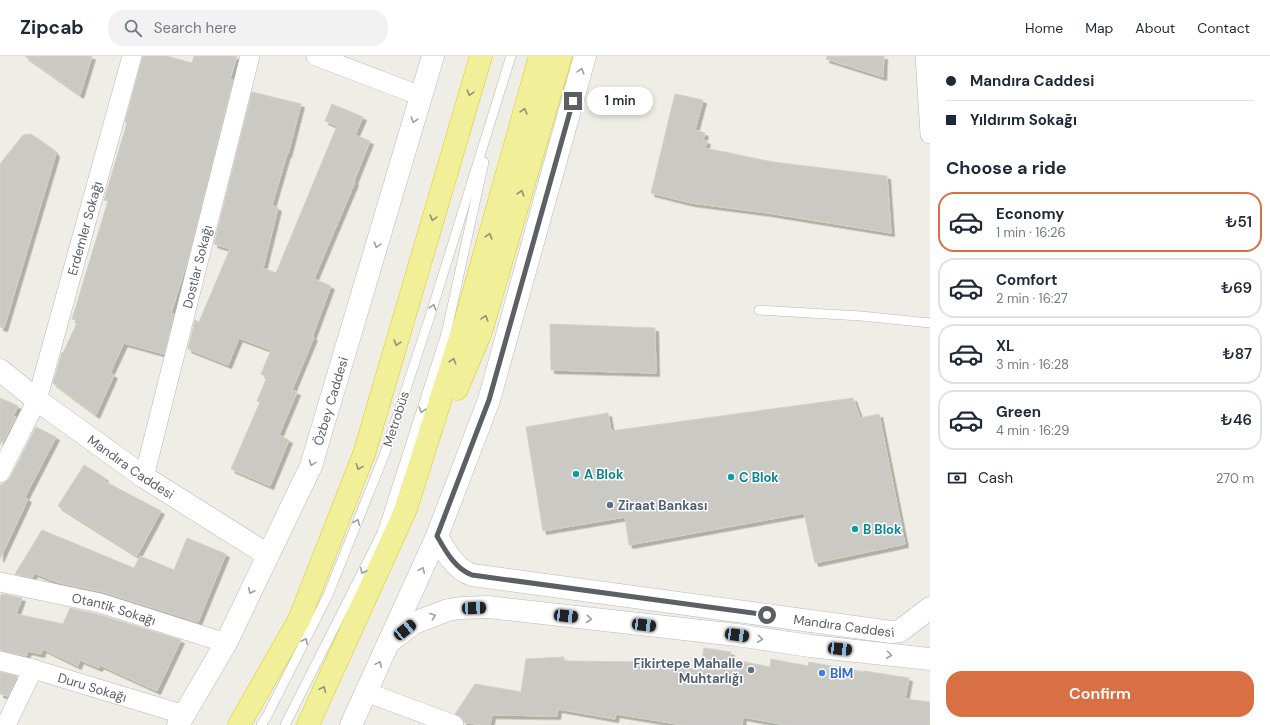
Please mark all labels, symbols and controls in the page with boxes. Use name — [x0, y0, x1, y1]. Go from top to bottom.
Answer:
search box — [108, 10, 388, 46]
text: Zipcab — [20, 15, 84, 40]
icon: search — [122, 17, 144, 39]
text: Search here — [154, 18, 237, 38]
text: Home — [1025, 19, 1063, 37]
text: Map — [1085, 19, 1113, 37]
text: About — [1135, 19, 1175, 37]
text: Contact — [1197, 19, 1250, 37]
one-way arrow — [576, 68, 585, 75]
text: Mandıra Caddesi — [970, 71, 1094, 91]
callout: 1 min — [587, 87, 653, 115]
one-way arrow — [466, 90, 475, 97]
route end — [564, 92, 582, 110]
text: 1 min — [604, 92, 636, 109]
one-way arrow — [519, 107, 528, 114]
text: Yıldırım Sokağı — [970, 110, 1077, 130]
one-way arrow — [410, 117, 419, 124]
text: Choose a ride — [946, 156, 1067, 180]
street label: Erdemler Sokağı — [63, 179, 105, 277]
one-way arrow — [516, 190, 525, 197]
icon: car — [948, 204, 984, 240]
text: Economy — [996, 204, 1064, 224]
text: ₺51 — [1225, 212, 1252, 232]
one-way arrow — [429, 214, 438, 221]
street label: Dostlar Sokağı — [178, 223, 216, 310]
text: 1 min · 16:26 — [996, 224, 1066, 241]
one-way arrow — [484, 232, 493, 239]
one-way arrow — [373, 241, 382, 248]
icon: car — [948, 270, 984, 306]
text: Comfort — [996, 270, 1057, 290]
text: ₺69 — [1221, 278, 1252, 298]
text: 2 min · 16:27 — [996, 290, 1068, 307]
one-way arrow — [428, 304, 437, 311]
one-way arrow — [480, 315, 489, 322]
icon: car — [948, 336, 984, 372]
text: XL — [996, 336, 1014, 356]
one-way arrow — [393, 339, 402, 346]
text: ₺87 — [1222, 344, 1252, 364]
street label: Özbey Caddesi — [309, 355, 352, 448]
text: 3 min · 16:28 — [996, 356, 1069, 373]
one-way arrow — [448, 357, 457, 364]
street label: Metrobüs — [379, 389, 413, 449]
icon: car — [948, 402, 984, 438]
text: Green — [996, 402, 1041, 422]
one-way arrow — [418, 406, 427, 413]
text: ₺46 — [1221, 410, 1252, 430]
text: 4 min · 16:29 — [996, 422, 1069, 439]
street label: Mandıra Caddesi — [84, 431, 178, 502]
one-way arrow — [308, 460, 316, 467]
one-way arrow — [355, 464, 363, 471]
place label: A Blok — [584, 466, 624, 483]
icon: cash — [946, 467, 968, 489]
text: Cash — [978, 468, 1013, 488]
marker: A Blok — [571, 469, 581, 479]
place label: C Blok — [739, 469, 779, 486]
text: 270 m — [1216, 470, 1254, 487]
marker: C Blok — [726, 472, 736, 482]
place label: Ziraat Bankası — [618, 497, 707, 514]
marker: Ziraat Bankası — [605, 500, 615, 510]
one-way arrow — [353, 519, 361, 526]
place label: B Blok — [863, 521, 902, 538]
marker: B Blok — [850, 524, 860, 534]
one-way arrow — [417, 566, 425, 574]
one-way arrow — [360, 567, 368, 574]
one-way arrow — [248, 586, 256, 594]
street label: Otantik Sokağı — [70, 589, 158, 629]
car — [462, 602, 486, 614]
route start — [758, 606, 776, 624]
car — [553, 609, 579, 623]
street label: Mandıra Caddesi — [792, 610, 895, 640]
one-way arrow — [429, 612, 436, 620]
one-way arrow — [586, 614, 592, 623]
car — [392, 618, 418, 642]
car — [631, 618, 657, 632]
car — [724, 627, 750, 643]
one-way arrow — [757, 634, 763, 643]
one-way arrow — [300, 638, 308, 645]
car — [827, 642, 853, 656]
one-way arrow — [886, 650, 892, 659]
place label: Fikirtepe Mahalle Muhtarlığı — [634, 655, 743, 687]
one-way arrow — [374, 661, 382, 668]
marker: Fikirtepe Mahalle Muhtarlığı — [746, 665, 756, 675]
place label: BİM — [830, 665, 853, 682]
marker: BİM — [817, 668, 827, 678]
street label: Duru Sokağı — [56, 669, 129, 705]
button: Confirm — [946, 671, 1254, 717]
one-way arrow — [319, 686, 327, 693]

